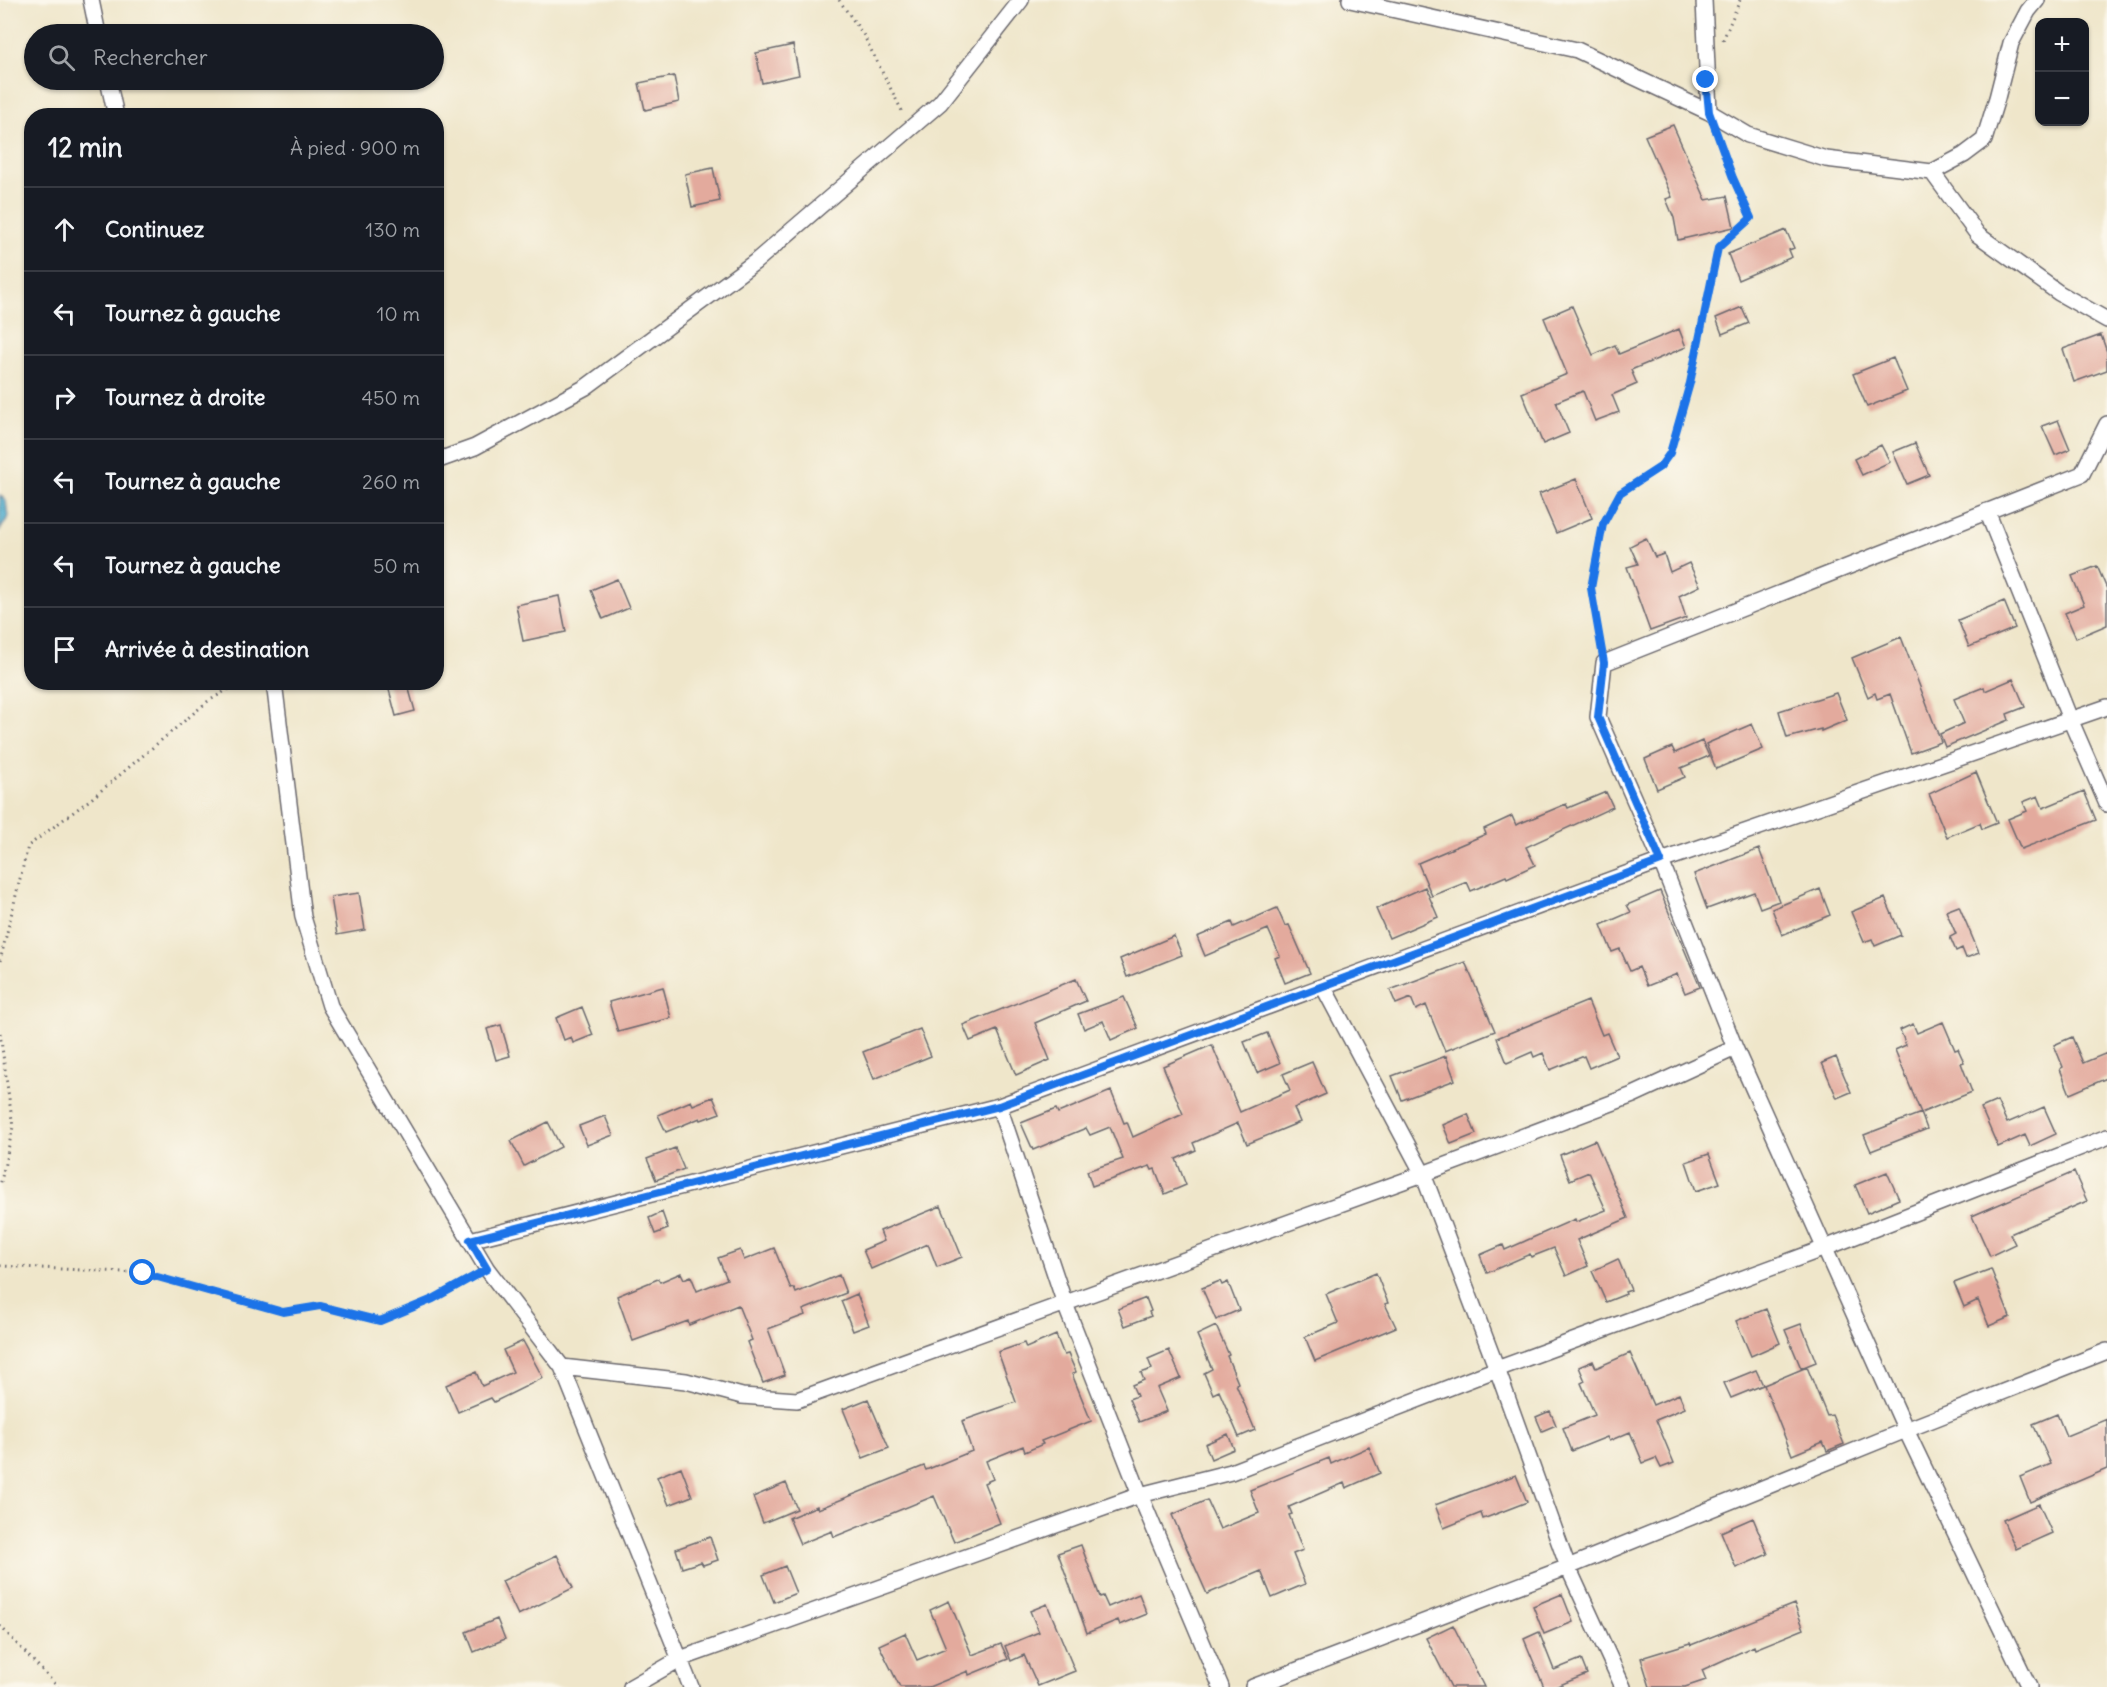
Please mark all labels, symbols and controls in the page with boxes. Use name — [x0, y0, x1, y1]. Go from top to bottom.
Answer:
map controls — [2035, 18, 2089, 126]
button: + — [2035, 18, 2089, 72]
search box — [24, 24, 444, 90]
icon: search — [45, 41, 78, 74]
text: Rechercher — [93, 43, 208, 71]
route end — [1692, 66, 1718, 92]
button: − — [2035, 72, 2089, 126]
text: 12 min — [48, 131, 122, 164]
text: À pied · 900 m — [290, 135, 420, 160]
icon: ahead — [48, 213, 81, 246]
text: Continuez — [105, 215, 204, 243]
text: 130 m — [365, 217, 420, 242]
icon: left — [48, 297, 81, 330]
text: Tournez à gauche — [105, 299, 281, 327]
text: 10 m — [377, 301, 420, 326]
icon: right — [48, 381, 81, 414]
text: Tournez à droite — [105, 383, 265, 411]
text: 450 m — [361, 385, 420, 410]
icon: left — [48, 465, 81, 498]
text: Tournez à gauche — [105, 467, 281, 495]
text: 260 m — [362, 469, 420, 494]
icon: left — [48, 549, 81, 582]
text: Tournez à gauche — [105, 551, 281, 579]
text: 50 m — [373, 553, 420, 578]
icon: arrive — [48, 633, 81, 666]
text: Arrivée à destination — [105, 635, 309, 663]
route start — [129, 1259, 155, 1285]

